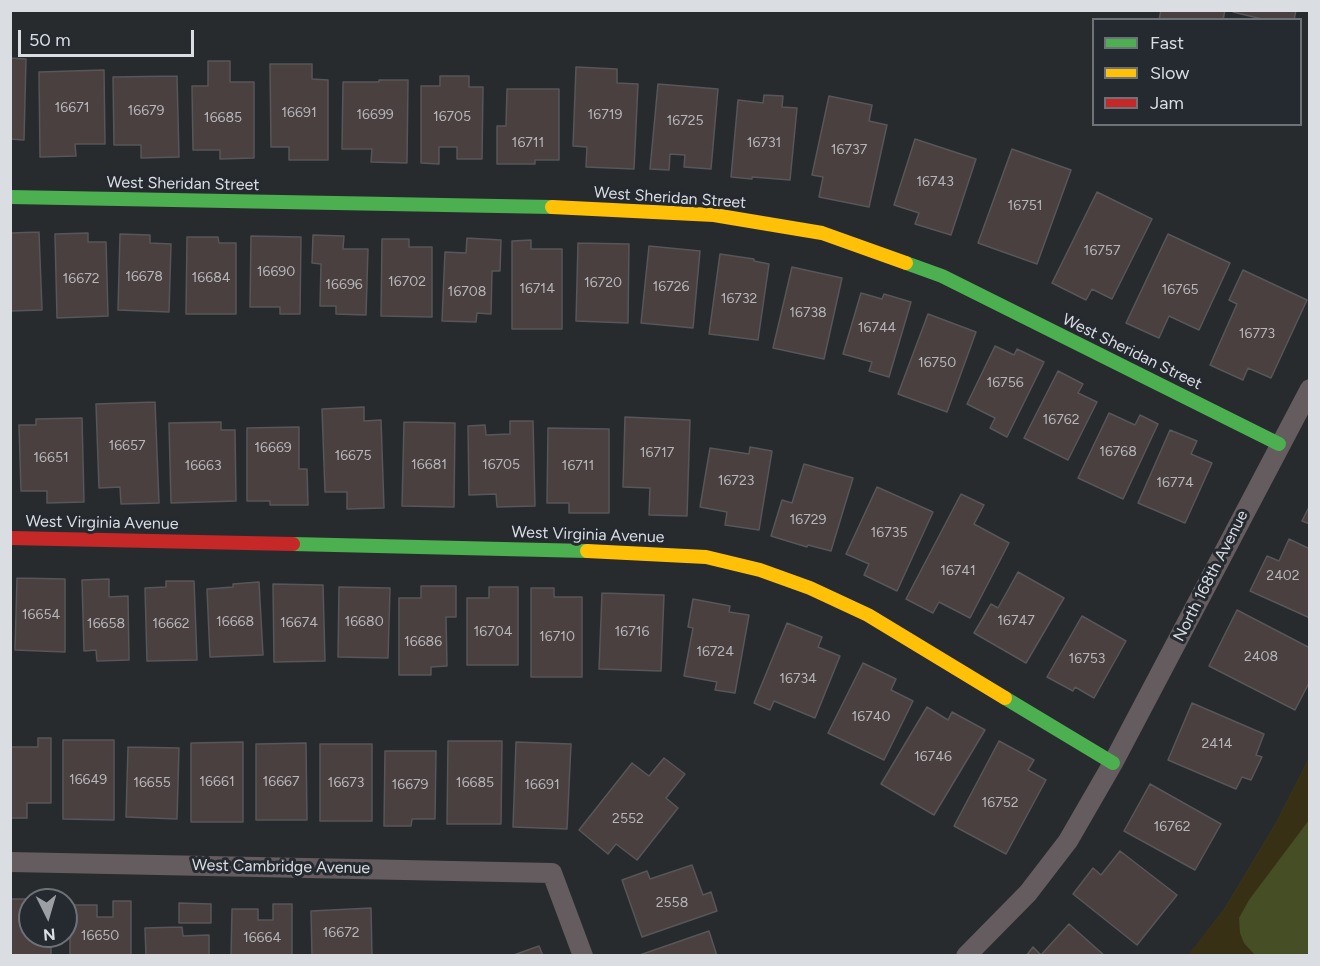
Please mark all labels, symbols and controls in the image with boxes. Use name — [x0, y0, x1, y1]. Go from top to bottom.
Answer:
scale bar — [21, 18, 196, 56]
legend — [1092, 18, 1302, 126]
text: 50 m — [29, 29, 71, 51]
text: Fast — [1150, 32, 1184, 54]
text: Slow — [1150, 62, 1189, 84]
text: Jam — [1150, 92, 1184, 114]
house number: 16671 — [55, 100, 89, 116]
house number: 16679 — [127, 103, 165, 119]
house number: 16691 — [281, 105, 317, 121]
house number: 16699 — [356, 107, 394, 123]
house number: 16719 — [588, 107, 622, 123]
house number: 16705 — [433, 109, 471, 125]
house number: 16685 — [204, 110, 242, 126]
house number: 16725 — [666, 113, 704, 129]
house number: 16711 — [512, 135, 544, 151]
house number: 16731 — [747, 135, 781, 151]
house number: 16737 — [831, 142, 867, 158]
street label: West Sheridan Street — [106, 173, 260, 195]
house number: 16743 — [916, 174, 954, 190]
street label: West Sheridan Street — [593, 183, 747, 213]
house number: 16751 — [1007, 198, 1043, 214]
house number: 16757 — [1084, 243, 1120, 259]
house number: 16690 — [257, 264, 295, 280]
house number: 16678 — [125, 269, 163, 285]
house number: 16684 — [192, 270, 230, 286]
house number: 16672 — [63, 271, 99, 287]
house number: 16702 — [388, 274, 426, 290]
house number: 16720 — [584, 275, 622, 291]
house number: 16696 — [325, 277, 363, 293]
house number: 16726 — [653, 279, 689, 295]
house number: 16714 — [519, 281, 555, 297]
house number: 16765 — [1161, 282, 1199, 298]
house number: 16708 — [448, 284, 486, 300]
house number: 16732 — [721, 291, 757, 307]
house number: 16738 — [789, 305, 827, 321]
street label: West Sheridan Street — [1059, 310, 1205, 394]
house number: 16744 — [858, 320, 896, 336]
house number: 16773 — [1239, 326, 1275, 342]
house number: 16750 — [918, 355, 956, 371]
house number: 16756 — [986, 375, 1024, 391]
house number: 16762 — [1043, 412, 1079, 428]
house number: 16657 — [108, 438, 146, 454]
house number: 16669 — [254, 440, 292, 456]
house number: 16768 — [1099, 444, 1137, 460]
house number: 16717 — [640, 445, 674, 461]
house number: 16675 — [334, 448, 372, 464]
house number: 16651 — [33, 450, 69, 466]
house number: 16681 — [411, 457, 447, 473]
house number: 16705 — [482, 457, 520, 473]
house number: 16663 — [184, 458, 222, 474]
house number: 16711 — [562, 458, 594, 474]
house number: 16723 — [718, 473, 754, 489]
house number: 16774 — [1156, 475, 1194, 491]
street label: North 168th Avenue — [1170, 507, 1252, 645]
street label: West Virginia Avenue — [25, 512, 179, 534]
house number: 16729 — [790, 512, 826, 528]
street label: West Virginia Avenue — [511, 523, 665, 547]
house number: 16735 — [871, 525, 907, 541]
house number: 16741 — [940, 563, 976, 579]
house number: 2402 — [1266, 568, 1300, 584]
house number: 16654 — [22, 607, 60, 623]
house number: 16747 — [997, 613, 1035, 629]
house number: 16668 — [216, 614, 254, 630]
house number: 16680 — [344, 614, 384, 630]
house number: 16674 — [280, 615, 318, 631]
house number: 16658 — [87, 616, 125, 632]
house number: 16662 — [152, 616, 190, 632]
house number: 16704 — [474, 624, 512, 640]
house number: 16716 — [615, 624, 649, 640]
house number: 16710 — [539, 629, 575, 645]
house number: 16686 — [404, 634, 442, 650]
house number: 16724 — [696, 644, 734, 660]
house number: 2408 — [1244, 649, 1278, 665]
house number: 16753 — [1069, 651, 1105, 667]
house number: 16734 — [779, 671, 817, 687]
house number: 16740 — [852, 709, 890, 725]
house number: 2414 — [1202, 736, 1232, 752]
house number: 16746 — [914, 749, 952, 765]
house number: 16649 — [69, 772, 107, 788]
house number: 16661 — [199, 774, 235, 790]
house number: 16667 — [262, 774, 300, 790]
house number: 16655 — [133, 775, 171, 791]
house number: 16673 — [328, 775, 364, 791]
house number: 16685 — [456, 775, 494, 791]
house number: 16679 — [391, 777, 429, 793]
house number: 16691 — [524, 777, 560, 793]
house number: 16752 — [981, 795, 1019, 811]
house number: 2552 — [612, 811, 644, 827]
house number: 16762 — [1154, 819, 1190, 835]
street label: West Cambridge Avenue — [192, 856, 370, 878]
north arrow — [18, 888, 78, 948]
house number: 2558 — [656, 895, 688, 911]
text: N — [42, 924, 56, 944]
house number: 16672 — [323, 925, 359, 941]
house number: 16650 — [81, 928, 119, 944]
house number: 16664 — [243, 930, 281, 946]

